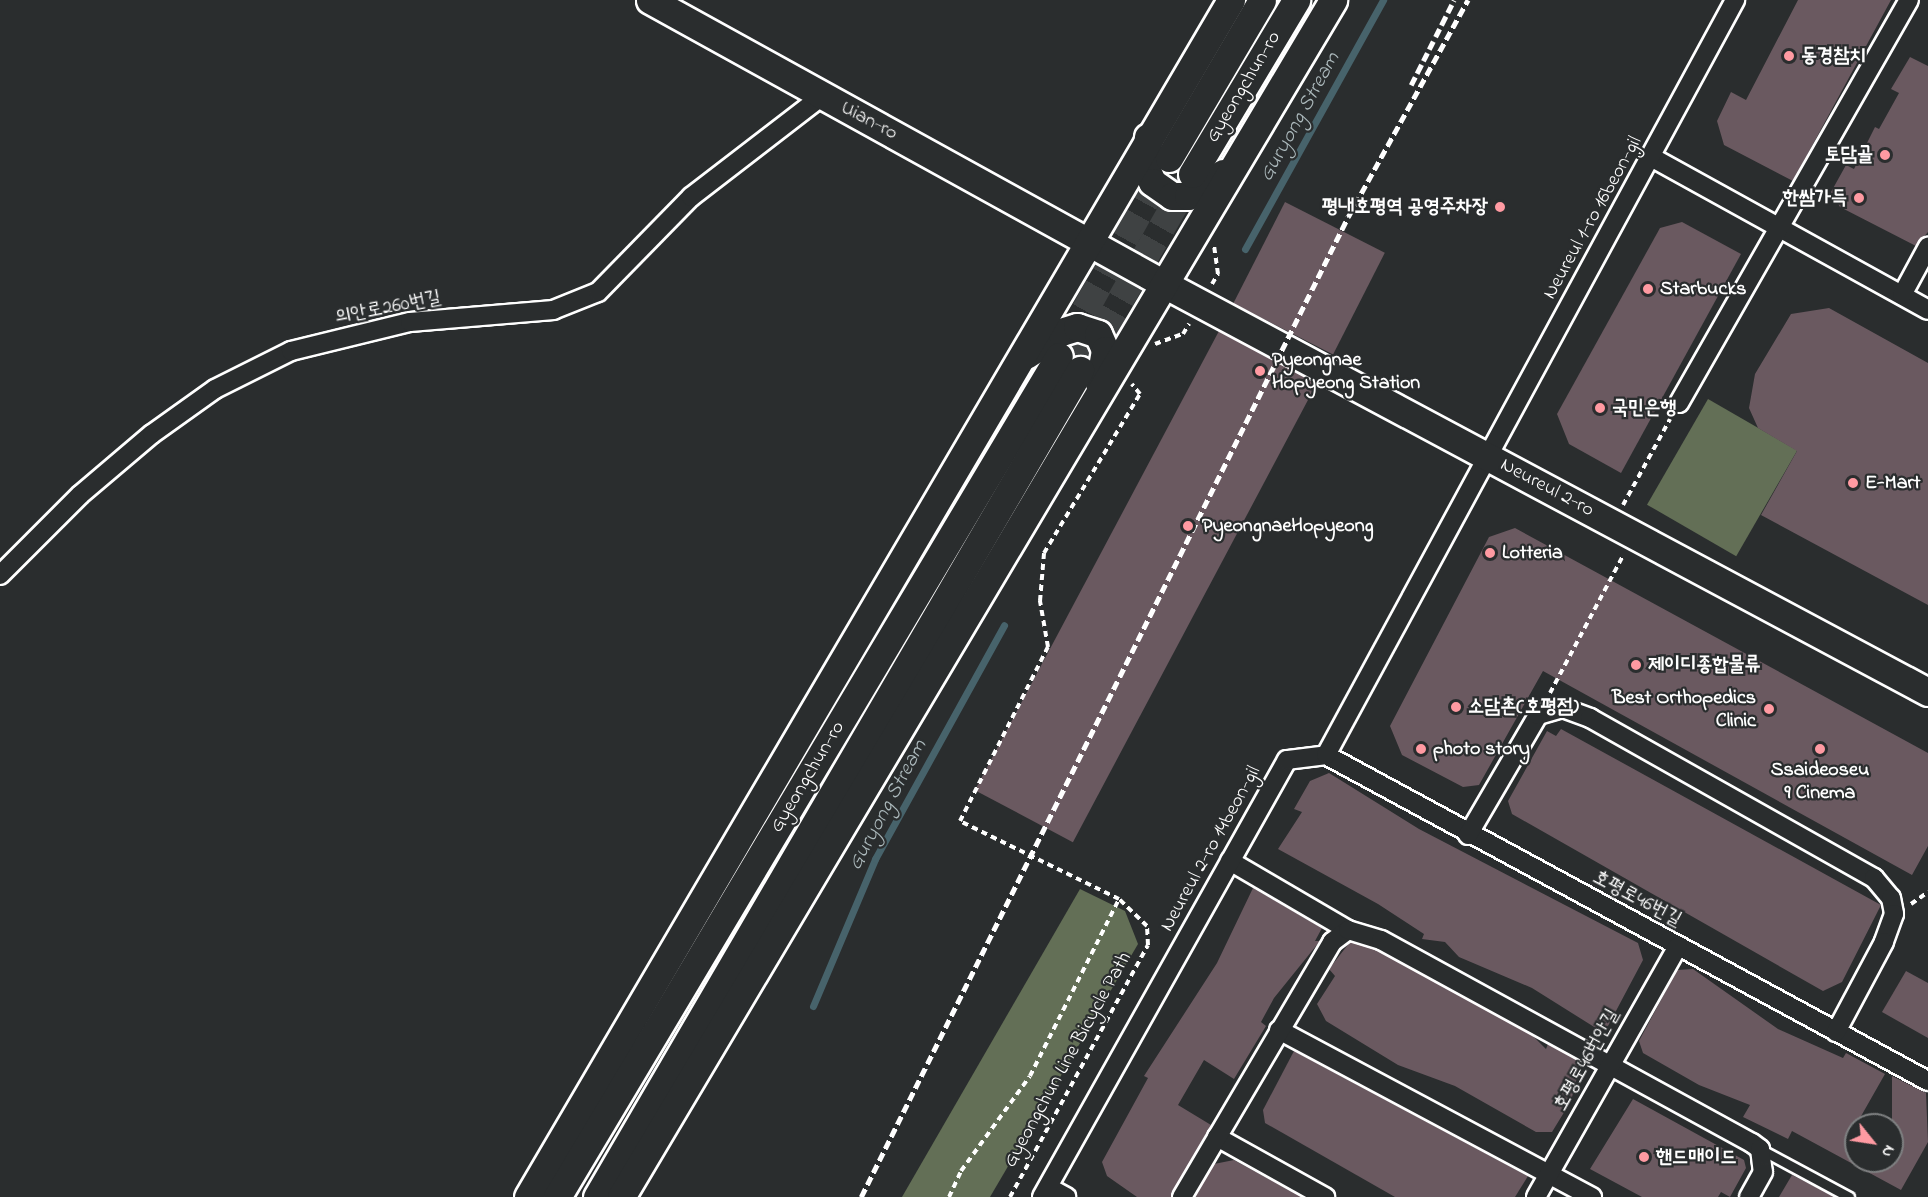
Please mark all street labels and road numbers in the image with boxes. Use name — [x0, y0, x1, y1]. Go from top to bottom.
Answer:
street label: Gyeongchun-ro — [1201, 27, 1287, 147]
street label: Uian-ro — [836, 96, 902, 146]
street label: Neureul 1-ro 16beon-gil — [1538, 132, 1648, 304]
street label: 의안로260번길 — [333, 286, 443, 330]
street label: Neureul 2-ro — [1496, 453, 1598, 523]
street label: Gyeongchun-ro — [765, 717, 851, 837]
street label: Neureul 2-ro 14beon-gil — [1156, 762, 1266, 936]
street label: 호평로46번길 — [1588, 866, 1686, 932]
street label: Gyeongchun Line Bicycle Path — [999, 948, 1137, 1172]
street label: 호평로46번안길 — [1549, 1005, 1625, 1115]

